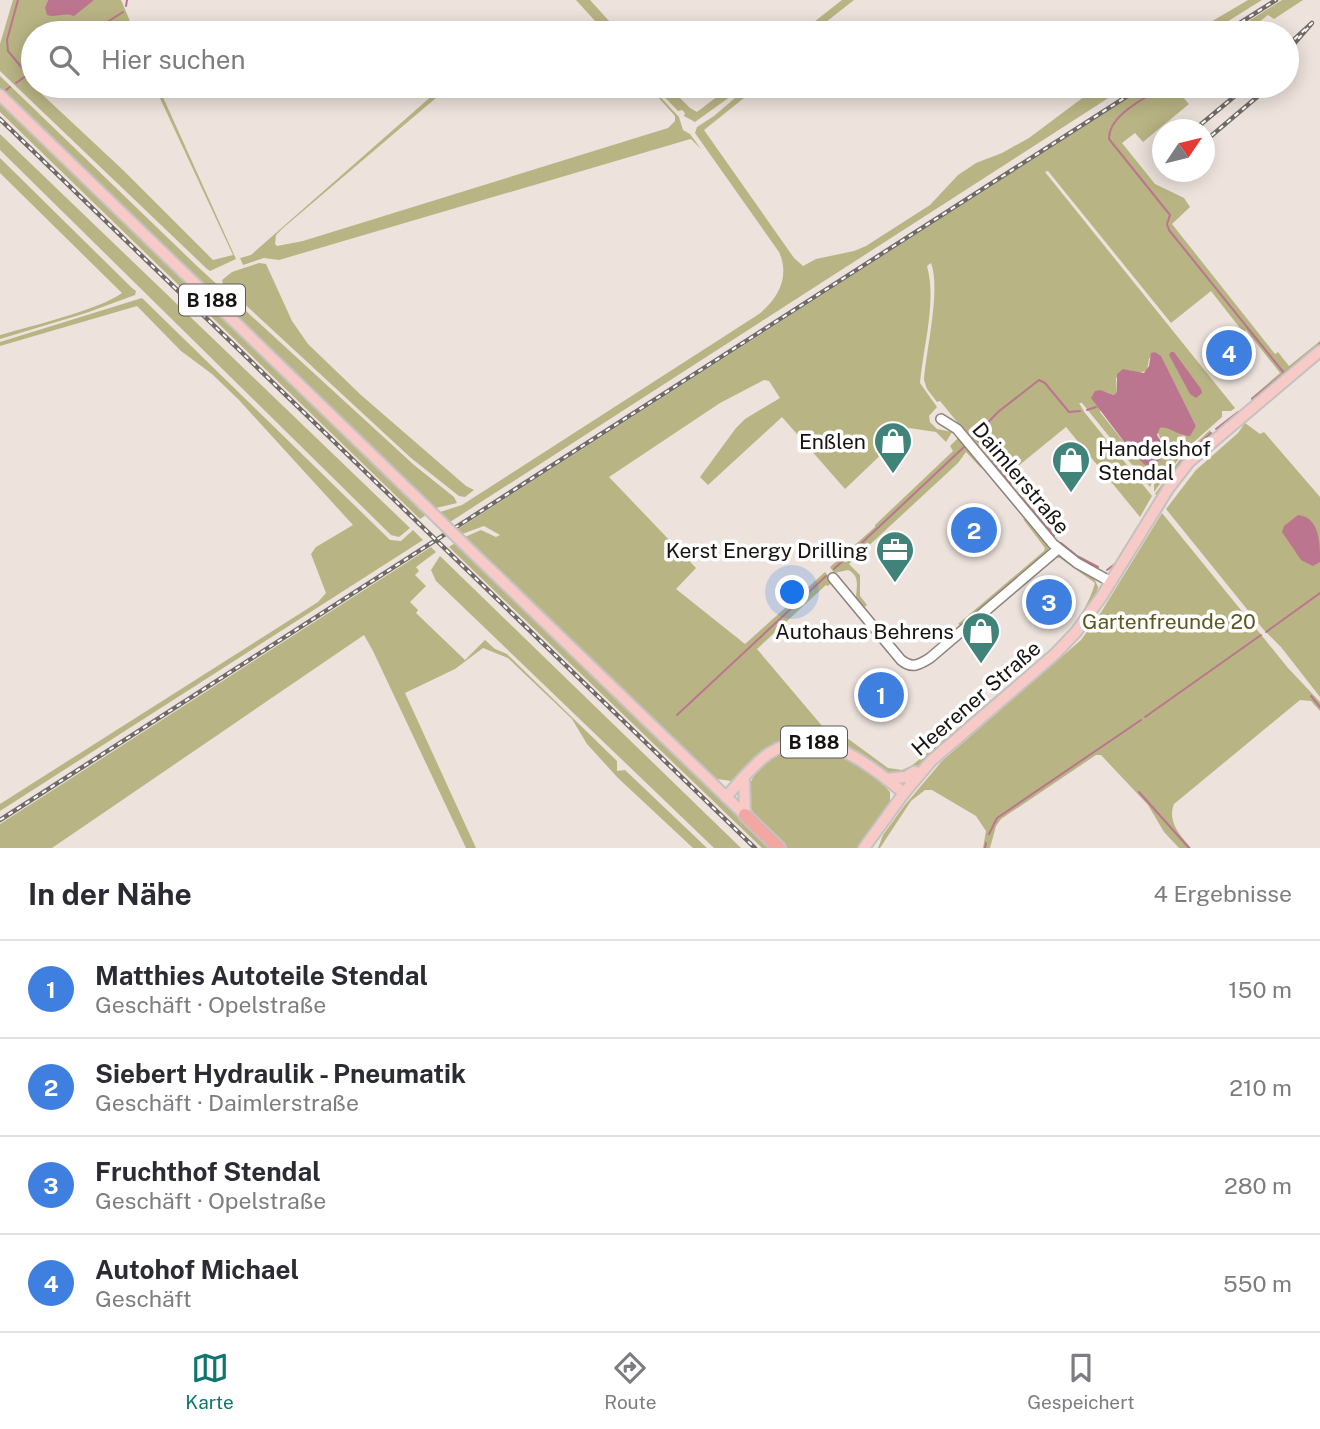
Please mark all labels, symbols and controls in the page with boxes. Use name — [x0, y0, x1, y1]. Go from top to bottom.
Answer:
search box — [21, 21, 1299, 98]
icon: search — [45, 41, 83, 79]
text: Hier suchen — [101, 44, 246, 75]
north arrow — [1152, 119, 1215, 182]
road number: B 188 — [179, 284, 245, 316]
pin: 4 — [1206, 327, 1252, 379]
street label: Daimlerstraße — [967, 417, 1075, 539]
shop icon: Enßlen — [872, 420, 914, 475]
place label: Enßlen — [799, 429, 866, 454]
place label: Handelshof Stendal — [1098, 436, 1211, 485]
shop icon: Handelshof Stendal — [1050, 439, 1092, 494]
pin: 2 — [951, 504, 997, 556]
office icon: Kerst Energy Drilling — [874, 529, 916, 584]
place label: Kerst Energy Drilling — [666, 538, 868, 563]
your location — [775, 575, 809, 609]
pin: 3 — [1026, 576, 1072, 628]
park label: Gartenfreunde 20 — [1082, 609, 1256, 634]
shop icon: Autohaus Behrens — [960, 610, 1002, 665]
place label: Autohaus Behrens — [775, 619, 954, 644]
street label: Heerener Straße — [906, 635, 1046, 761]
pin: 1 — [858, 669, 904, 721]
road number: B 188 — [781, 726, 847, 758]
text: In der Nähe — [28, 876, 192, 912]
text: 4 Ergebnisse — [1153, 880, 1292, 907]
text: Matthies Autoteile Stendal — [95, 960, 428, 991]
text: 1 — [46, 976, 56, 1003]
text: 150 m — [1228, 976, 1292, 1003]
text: Geschäft · Opelstraße — [95, 991, 326, 1018]
text: Siebert Hydraulik - Pneumatik — [95, 1058, 466, 1089]
text: 2 — [44, 1074, 58, 1101]
text: 210 m — [1229, 1074, 1292, 1101]
text: Geschäft · Daimlerstraße — [95, 1089, 359, 1116]
text: Fruchthof Stendal — [95, 1156, 321, 1187]
text: 3 — [43, 1172, 59, 1199]
text: 280 m — [1224, 1172, 1292, 1199]
text: Geschäft · Opelstraße — [95, 1187, 326, 1214]
text: Autohof Michael — [95, 1254, 299, 1285]
text: 4 — [43, 1270, 59, 1297]
text: 550 m — [1223, 1270, 1292, 1297]
text: Geschäft — [95, 1285, 192, 1312]
tab: Karte — [185, 1349, 234, 1413]
tab: Route — [604, 1349, 657, 1413]
tab: Gespeichert — [1027, 1349, 1135, 1413]

